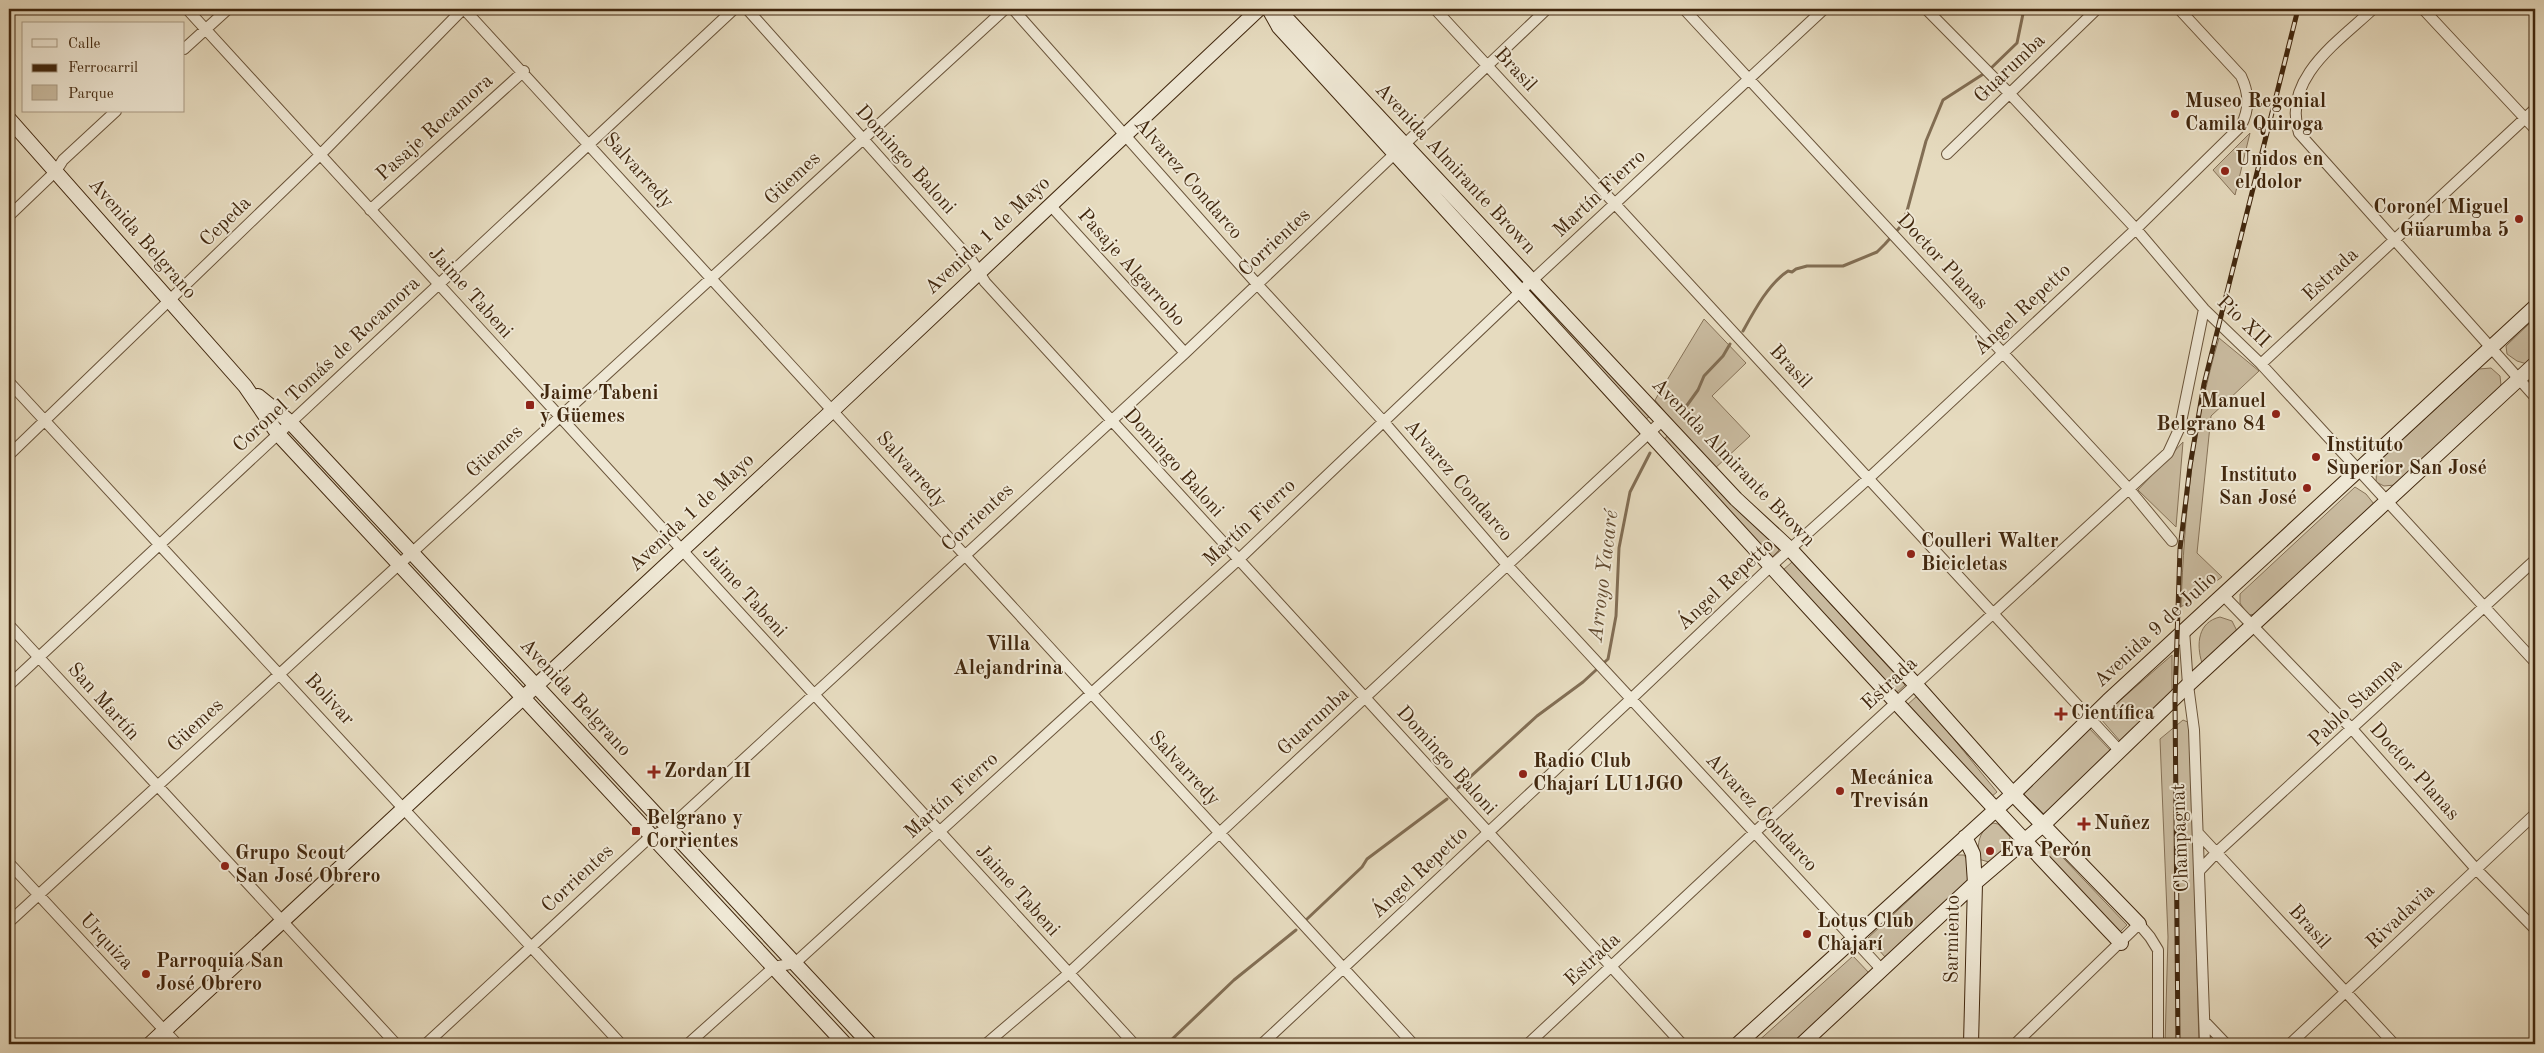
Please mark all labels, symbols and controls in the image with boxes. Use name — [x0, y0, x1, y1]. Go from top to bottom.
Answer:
legend — [22, 22, 185, 112]
street label: Guarumba — [1971, 31, 2049, 107]
text: Calle — [68, 37, 101, 52]
street label: Brasil — [1490, 44, 1540, 96]
text: Ferrocarril — [68, 61, 138, 76]
street label: Pasaje Rocamora — [373, 71, 497, 185]
street label: Avenida Almirante Brown — [1371, 80, 1539, 258]
text: Parque — [68, 87, 114, 102]
place label: Museo Regonial Camila Quiroga — [2185, 92, 2326, 135]
street label: Domingo Baloni — [851, 102, 959, 218]
marker: Museo Regonial Camila Quiroga — [2169, 108, 2181, 120]
street label: Alvarez Condarco — [1130, 114, 1246, 244]
street label: Salvarredy — [599, 129, 677, 213]
street label: Martín Fierro — [1550, 146, 1650, 242]
street label: Güemes — [761, 148, 825, 210]
place label: Unidos en el dolor — [2235, 150, 2324, 193]
marker: Unidos en el dolor — [2219, 165, 2231, 177]
street label: Avenida 1 de Mayo — [921, 173, 1055, 299]
street label: Avenida Belgrano — [84, 175, 200, 303]
street label: Cepeda — [197, 193, 256, 251]
place label: Coronel Miguel Güarumba 5 — [2373, 198, 2509, 241]
street label: Pasaje Algarrobo — [1073, 205, 1189, 331]
street label: Corrientes — [1235, 205, 1315, 281]
street label: Doctor Planas — [1893, 210, 1991, 314]
marker: Coronel Miguel Güarumba 5 — [2513, 213, 2525, 225]
street label: Jaime Tabeni — [424, 243, 516, 343]
street label: Estrada — [2299, 244, 2363, 305]
street label: Ángel Repetto — [1969, 258, 2075, 360]
street label: Coronel Tomás de Rocamora — [230, 273, 424, 457]
street label: Pio XII — [2213, 292, 2274, 352]
street label: Brasil — [1765, 341, 1815, 393]
street label: Avenida Almirante Brown — [1647, 375, 1819, 551]
place label: Jaime Tabeni y Güemes — [540, 384, 658, 427]
place label: Manuel Belgrano 84 — [2156, 392, 2266, 435]
marker: Jaime Tabeni y Güemes — [524, 399, 536, 411]
street label: Domingo Baloni — [1119, 405, 1227, 521]
marker: Manuel Belgrano 84 — [2270, 408, 2282, 420]
street label: Alvarez Condarco — [1400, 416, 1516, 546]
street label: Güemes — [463, 422, 527, 482]
street label: Salvarredy — [872, 428, 950, 512]
place label: Instituto Superior San José — [2326, 436, 2487, 479]
street label: Avenida 1 de Mayo — [625, 450, 759, 576]
marker: Instituto Superior San José — [2310, 451, 2322, 463]
place label: Instituto San José — [2219, 466, 2297, 509]
street label: Martín Fierro — [1200, 475, 1300, 571]
street label: Corrientes — [938, 480, 1018, 556]
marker: Instituto San José — [2301, 482, 2313, 494]
water label: Arroyo Yacaré — [1585, 507, 1623, 644]
place label: Coulleri Walter Bicicletas — [1921, 532, 2059, 575]
street label: Ángel Repetto — [1672, 533, 1778, 635]
street label: Jaime Tabeni — [698, 542, 790, 642]
marker: Coulleri Walter Bicicletas — [1905, 548, 1917, 560]
street label: Avenida 9 de Julio — [2091, 568, 2221, 692]
district label: Villa Alejandrina — [953, 634, 1063, 679]
street label: Avenida Belgrano — [516, 635, 634, 761]
street label: Estrada — [1858, 653, 1922, 714]
street label: Pablo Stampa — [2306, 655, 2406, 751]
street label: San Martín — [63, 659, 143, 745]
street label: Bolivar — [300, 670, 358, 730]
street label: Guarumba — [1274, 684, 1354, 760]
street label: Güemes — [164, 695, 228, 757]
street label: Domingo Baloni — [1392, 703, 1500, 819]
place label: Científica — [2071, 704, 2155, 724]
marker: Científica — [2055, 708, 2067, 720]
street label: Doctor Planas — [2365, 720, 2463, 824]
street label: Salvarredy — [1145, 728, 1224, 811]
street label: Martín Fierro — [901, 749, 1003, 843]
street label: Alvarez Condarco — [1701, 750, 1821, 876]
place label: Radio Club Chajarí LU1JGO — [1533, 752, 1683, 795]
place label: Zordan II — [664, 762, 751, 782]
marker: Zordan II — [648, 766, 660, 778]
marker: Radio Club Chajarí LU1JGO — [1517, 768, 1529, 780]
place label: Mecánica Trevisán — [1850, 769, 1933, 812]
street label: Champagnat — [2169, 783, 2193, 893]
marker: Mecánica Trevisán — [1834, 785, 1846, 797]
place label: Belgrano y Corrientes — [646, 809, 743, 852]
place label: Nuñez — [2094, 814, 2150, 834]
marker: Nuñez — [2078, 818, 2090, 830]
street label: Ángel Repetto — [1366, 821, 1472, 923]
marker: Belgrano y Corrientes — [630, 825, 642, 837]
street label: Corrientes — [538, 841, 618, 917]
street label: Jaime Tabeni — [971, 841, 1063, 941]
place label: Eva Perón — [2000, 841, 2092, 861]
place label: Grupo Scout San José Obrero — [235, 844, 380, 887]
marker: Eva Perón — [1984, 845, 1996, 857]
marker: Grupo Scout San José Obrero — [219, 860, 231, 872]
street label: Rivadavia — [2363, 881, 2439, 953]
street label: Sarmiento — [1942, 894, 1964, 984]
street label: Brasil — [2284, 901, 2334, 953]
street label: Urquiza — [75, 910, 137, 974]
place label: Lotus Club Chajarí — [1817, 912, 1914, 955]
marker: Lotus Club Chajarí — [1801, 928, 1813, 940]
street label: Estrada — [1561, 929, 1625, 990]
place label: Parroquia San José Obrero — [156, 952, 284, 995]
marker: Parroquia San José Obrero — [140, 968, 152, 980]

